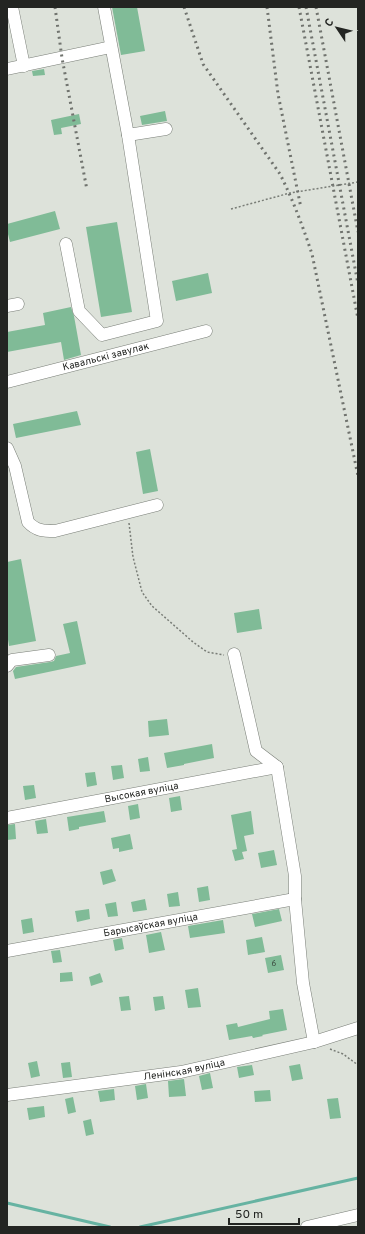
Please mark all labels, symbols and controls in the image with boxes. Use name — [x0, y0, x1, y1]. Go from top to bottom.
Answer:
north arrow — [317, 8, 357, 48]
text: С — [322, 16, 337, 30]
street label: Кавальскі завулак — [61, 339, 151, 374]
street label: Высокая вуліца — [104, 779, 180, 806]
street label: Барысаўская вуліца — [102, 910, 199, 940]
house number: 6 — [272, 959, 277, 969]
street label: Ленінская вуліца — [143, 1056, 226, 1083]
scale bar — [229, 1200, 299, 1226]
text: 50 m — [235, 1207, 263, 1223]

